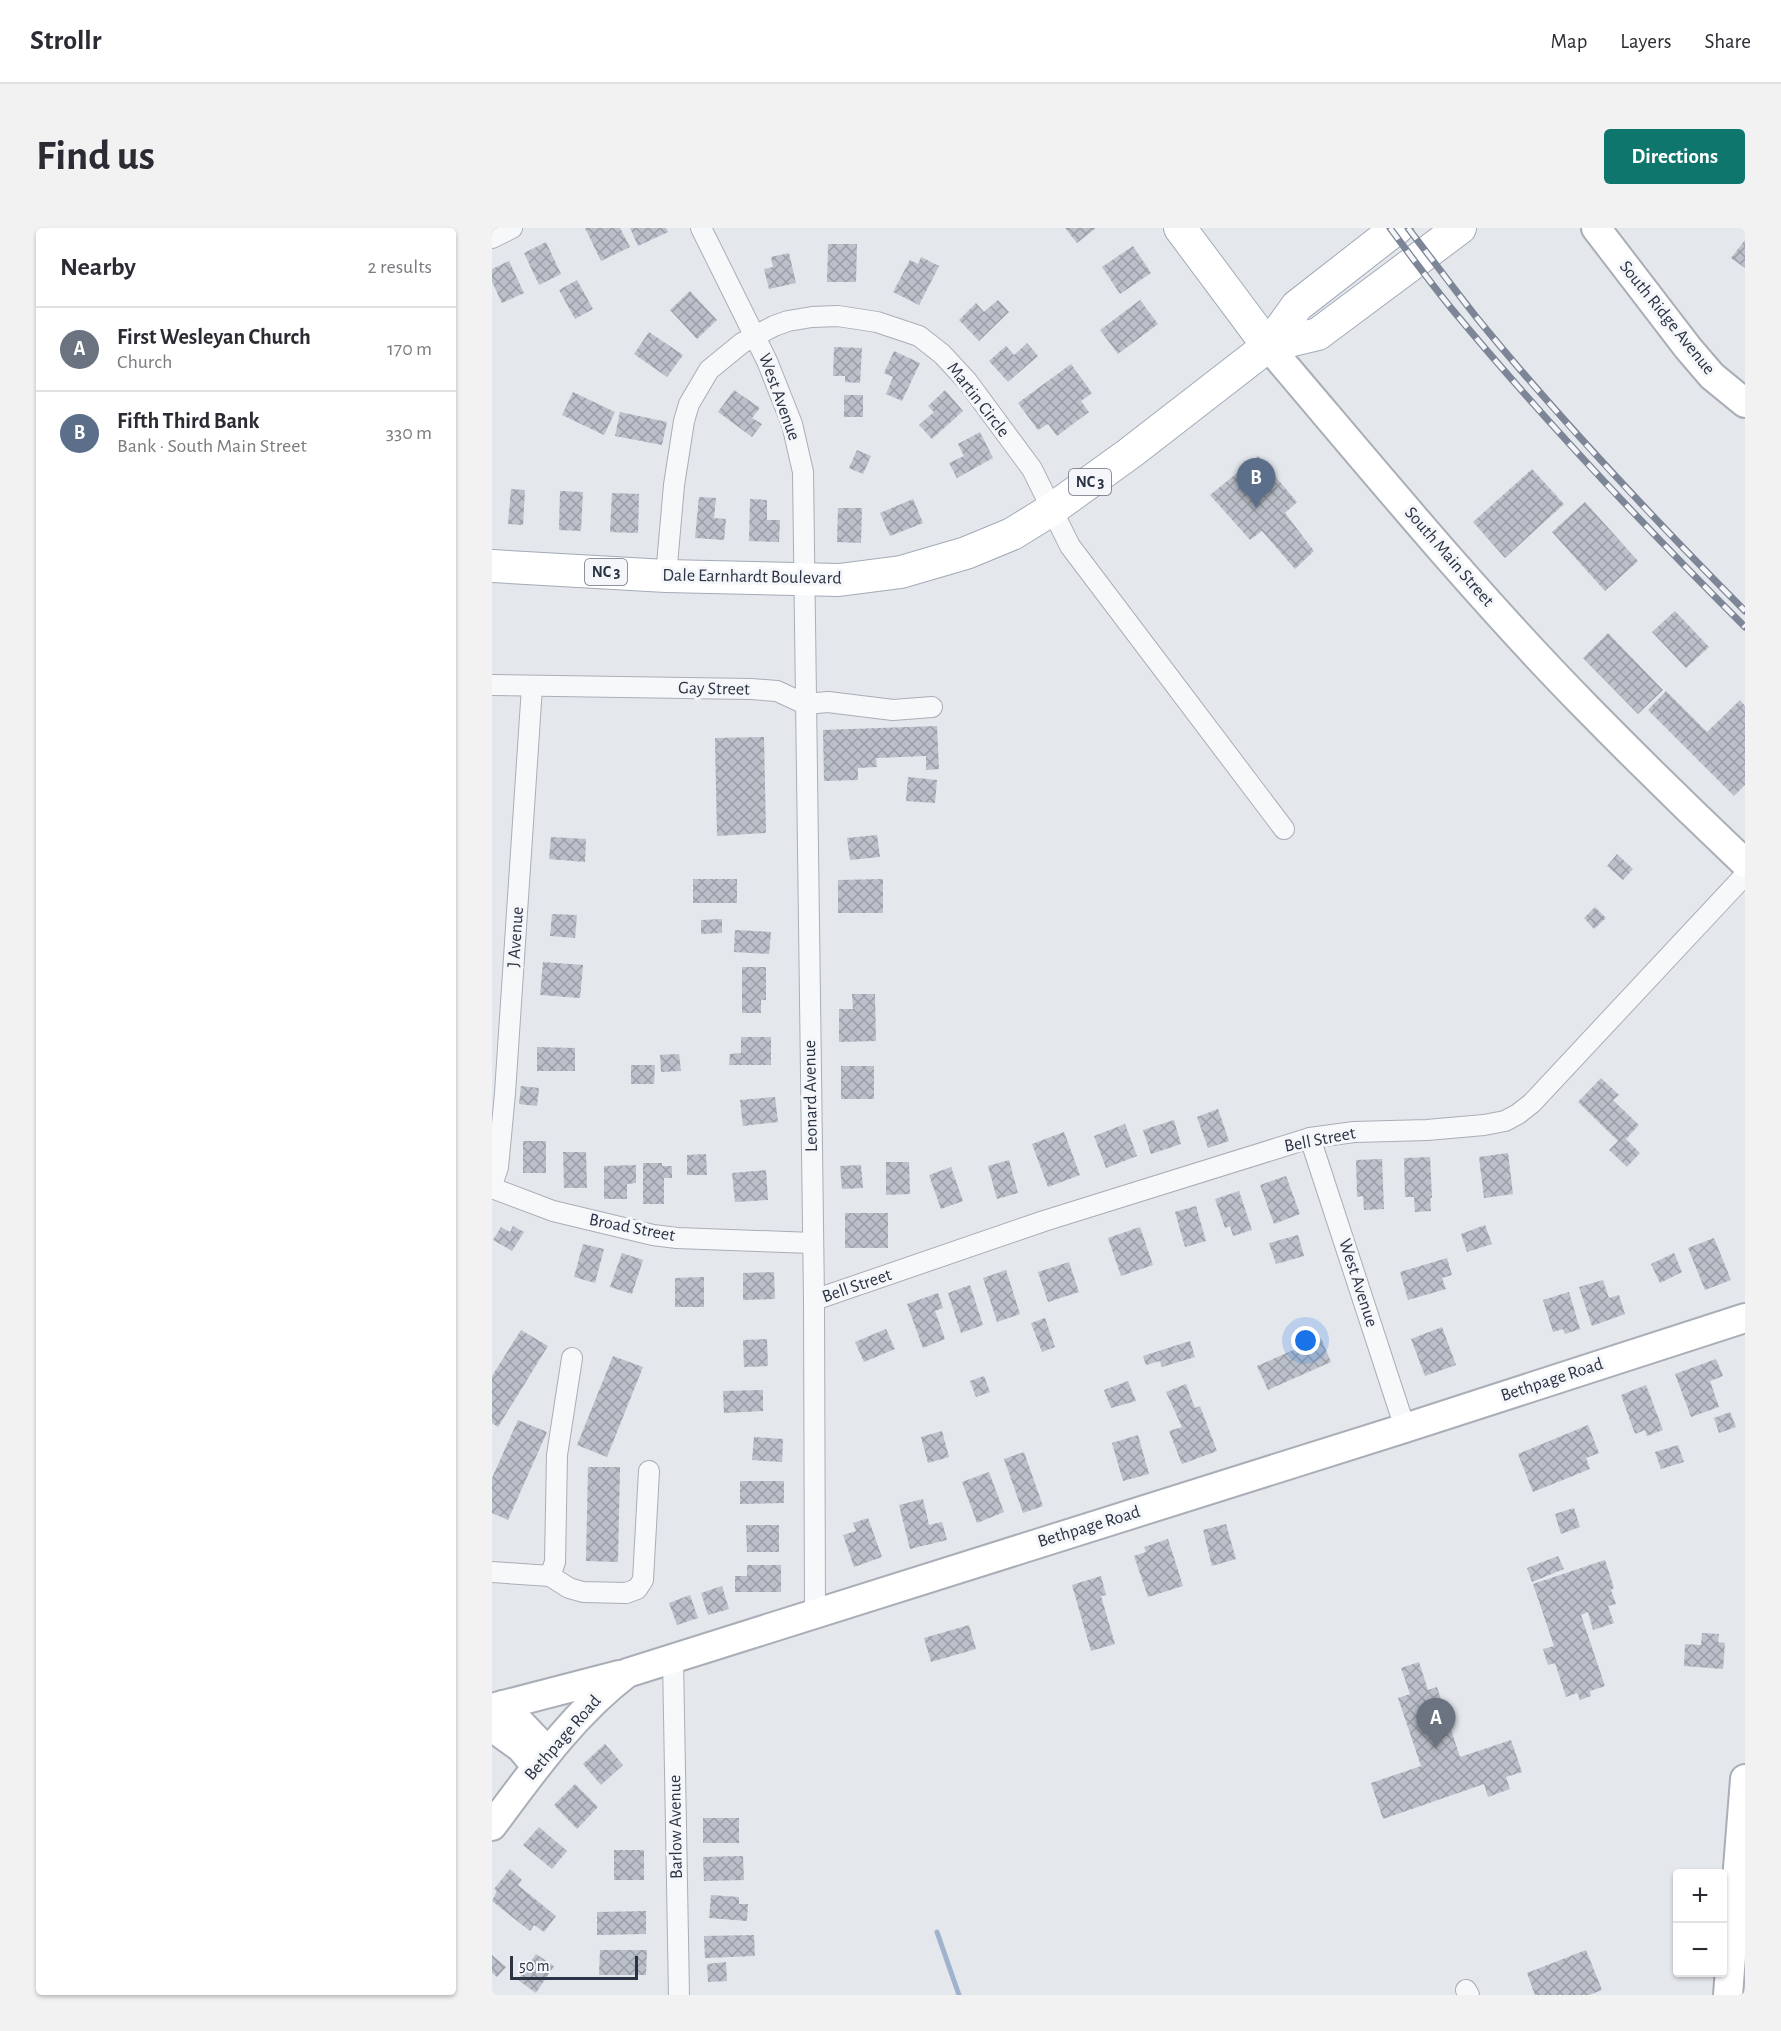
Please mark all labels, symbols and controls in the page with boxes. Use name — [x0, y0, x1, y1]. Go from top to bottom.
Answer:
text: Strollr — [30, 27, 101, 55]
text: Map — [1551, 31, 1587, 52]
text: Layers — [1620, 31, 1671, 52]
text: Share — [1704, 31, 1751, 52]
button: Directions — [1604, 129, 1745, 184]
text: Find us — [36, 135, 155, 177]
text: Nearby — [60, 254, 136, 280]
text: 2 results — [368, 257, 432, 277]
street label: South Ridge Avenue — [1616, 258, 1718, 378]
text: First Wesleyan Church — [117, 326, 311, 348]
text: A — [74, 339, 86, 359]
text: 170 m — [387, 339, 432, 359]
street label: West Avenue — [755, 351, 803, 443]
text: Church — [117, 352, 172, 372]
street label: Martin Circle — [943, 359, 1013, 441]
text: Fifth Third Bank — [117, 410, 259, 432]
text: B — [74, 423, 85, 443]
text: 330 m — [386, 423, 432, 443]
text: Bank · South Main Street — [117, 436, 307, 456]
pin: B — [1236, 458, 1275, 508]
road number: NC 3 — [1069, 469, 1111, 495]
street label: South Main Street — [1401, 504, 1497, 610]
road number: NC 3 — [585, 559, 627, 585]
street label: Dale Earnhardt Boulevard — [662, 566, 842, 588]
street label: Gay Street — [678, 679, 750, 699]
street label: J Avenue — [505, 906, 527, 968]
street label: Leonard Avenue — [801, 1040, 821, 1152]
street label: Bell Street — [1283, 1124, 1357, 1156]
street label: Broad Street — [588, 1211, 677, 1245]
street label: West Avenue — [1335, 1237, 1381, 1329]
street label: Bell Street — [820, 1266, 894, 1306]
your location — [1291, 1326, 1320, 1355]
street label: Bethpage Road — [1499, 1355, 1605, 1405]
street label: Bethpage Road — [1036, 1503, 1142, 1551]
street label: Bethpage Road — [521, 1692, 605, 1784]
pin: A — [1416, 1698, 1456, 1748]
street label: Barlow Avenue — [666, 1775, 686, 1879]
map controls — [1673, 1869, 1727, 1977]
button: + — [1673, 1869, 1727, 1923]
button: − — [1673, 1923, 1727, 1977]
scale bar — [510, 1953, 638, 1980]
text: 50 m — [519, 1958, 550, 1974]

